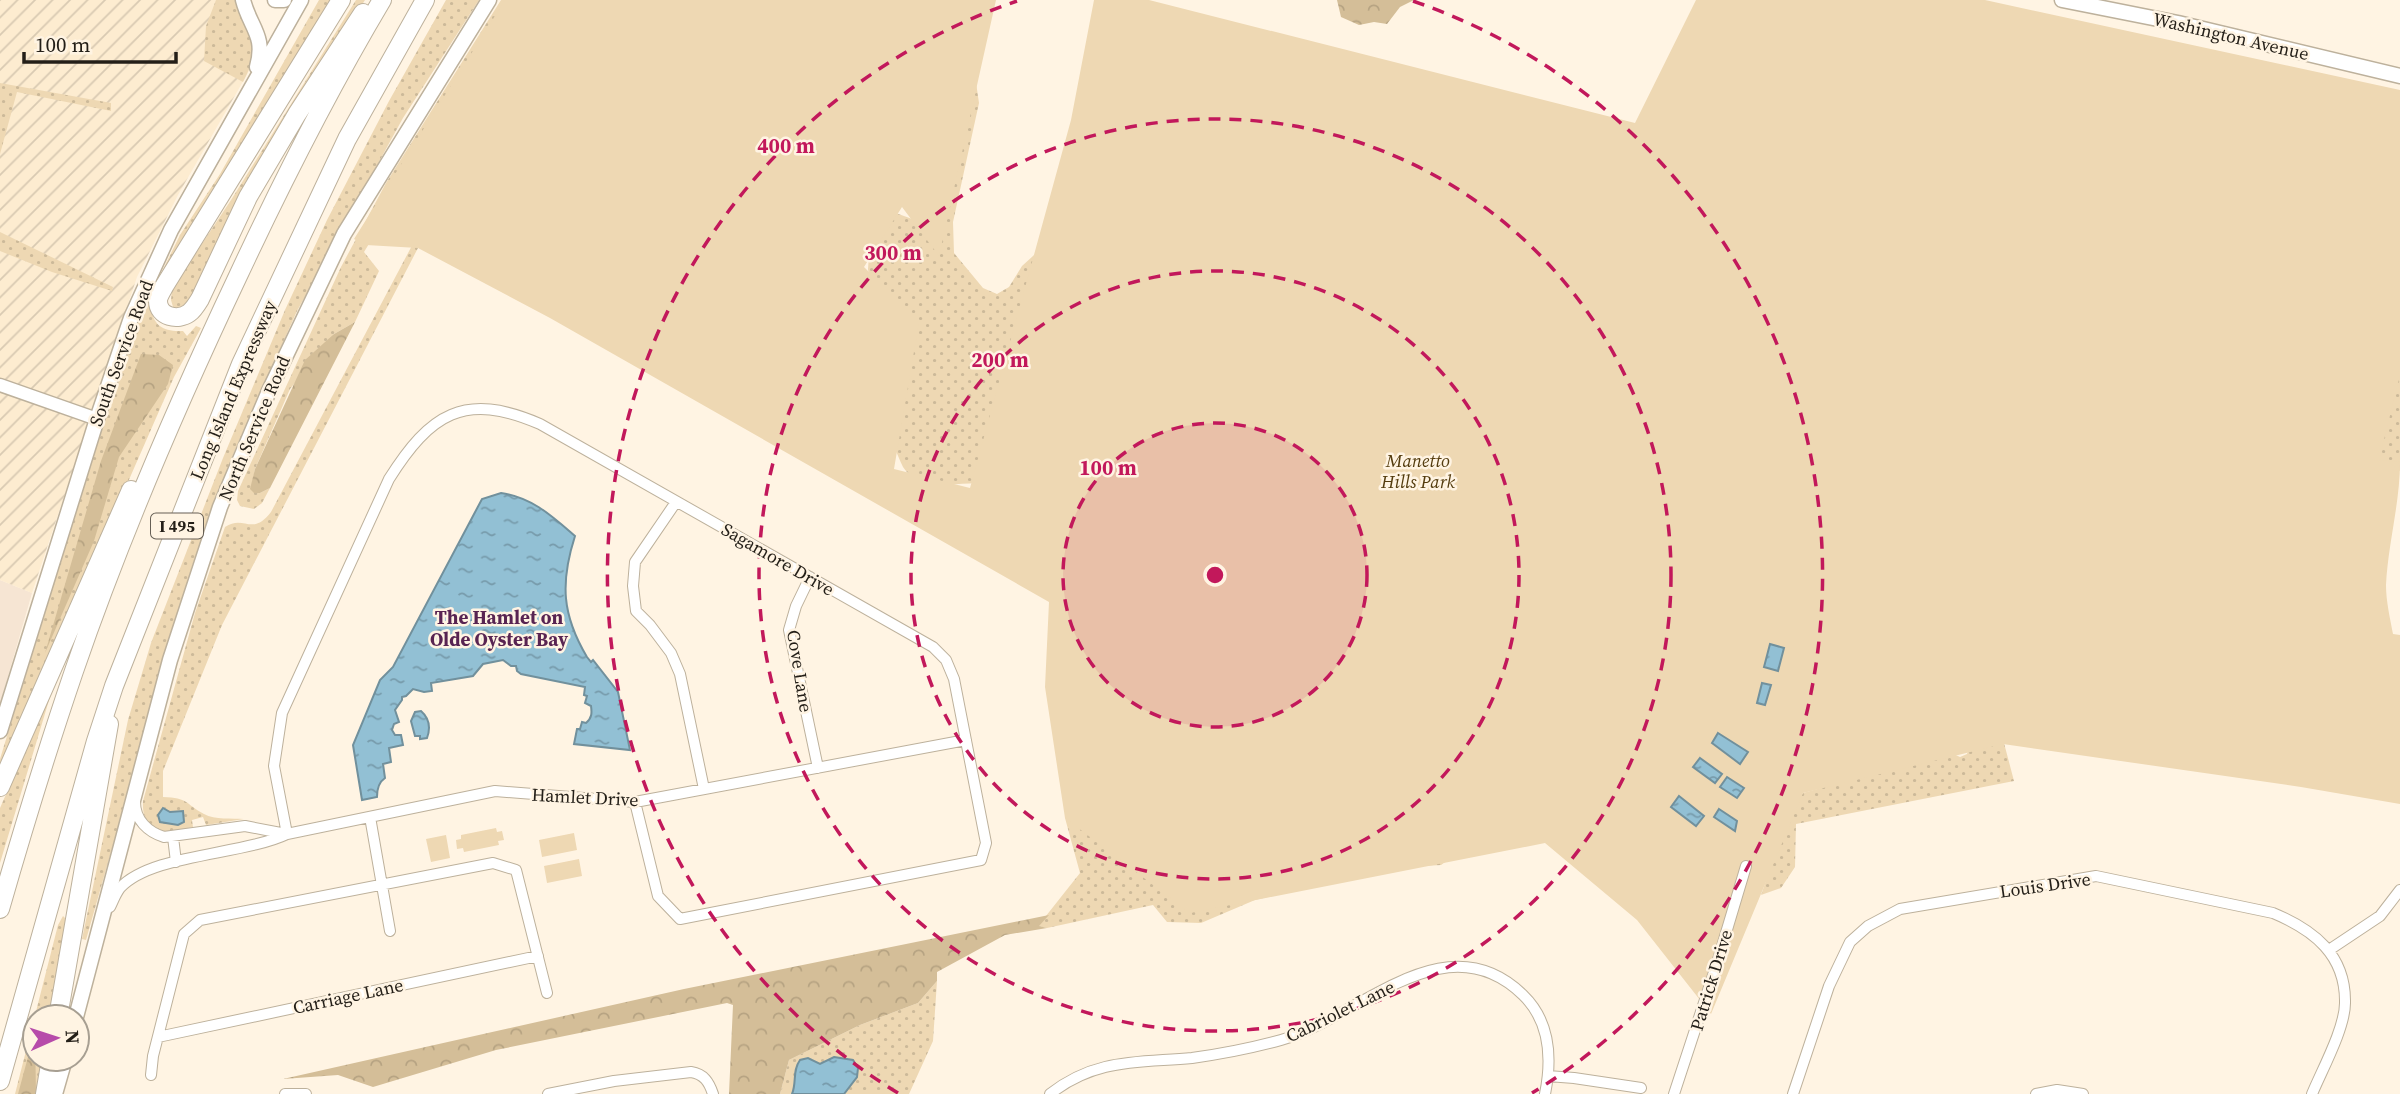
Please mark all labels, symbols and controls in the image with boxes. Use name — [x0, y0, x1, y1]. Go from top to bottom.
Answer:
street label: Washington Avenue — [2151, 6, 2311, 66]
scale bar — [24, 21, 177, 65]
text: 100 m — [35, 30, 90, 59]
text: 400 m — [757, 131, 815, 160]
text: 300 m — [864, 238, 922, 267]
street label: South Service Road — [83, 276, 159, 430]
street label: Long Island Expressway — [184, 296, 282, 484]
text: 200 m — [971, 345, 1029, 374]
street label: North Service Road — [212, 352, 296, 504]
park label: Manetto Hills Park — [1380, 448, 1456, 494]
text: 100 m — [1079, 453, 1137, 482]
road number: I 495 — [151, 513, 203, 538]
street label: Sagamore Drive — [717, 517, 839, 601]
centre of rings — [1203, 563, 1227, 587]
district label: The Hamlet on Olde Oyster Bay — [430, 604, 569, 652]
street label: Cove Lane — [781, 628, 819, 714]
street label: Hamlet Drive — [531, 782, 639, 812]
street label: Louis Drive — [1998, 866, 2092, 904]
street label: Patrick Drive — [1684, 926, 1738, 1034]
street label: Carriage Lane — [290, 972, 406, 1020]
street label: Cabriolet Lane — [1281, 974, 1399, 1048]
north arrow — [21, 1003, 91, 1073]
text: N — [60, 1030, 86, 1045]

